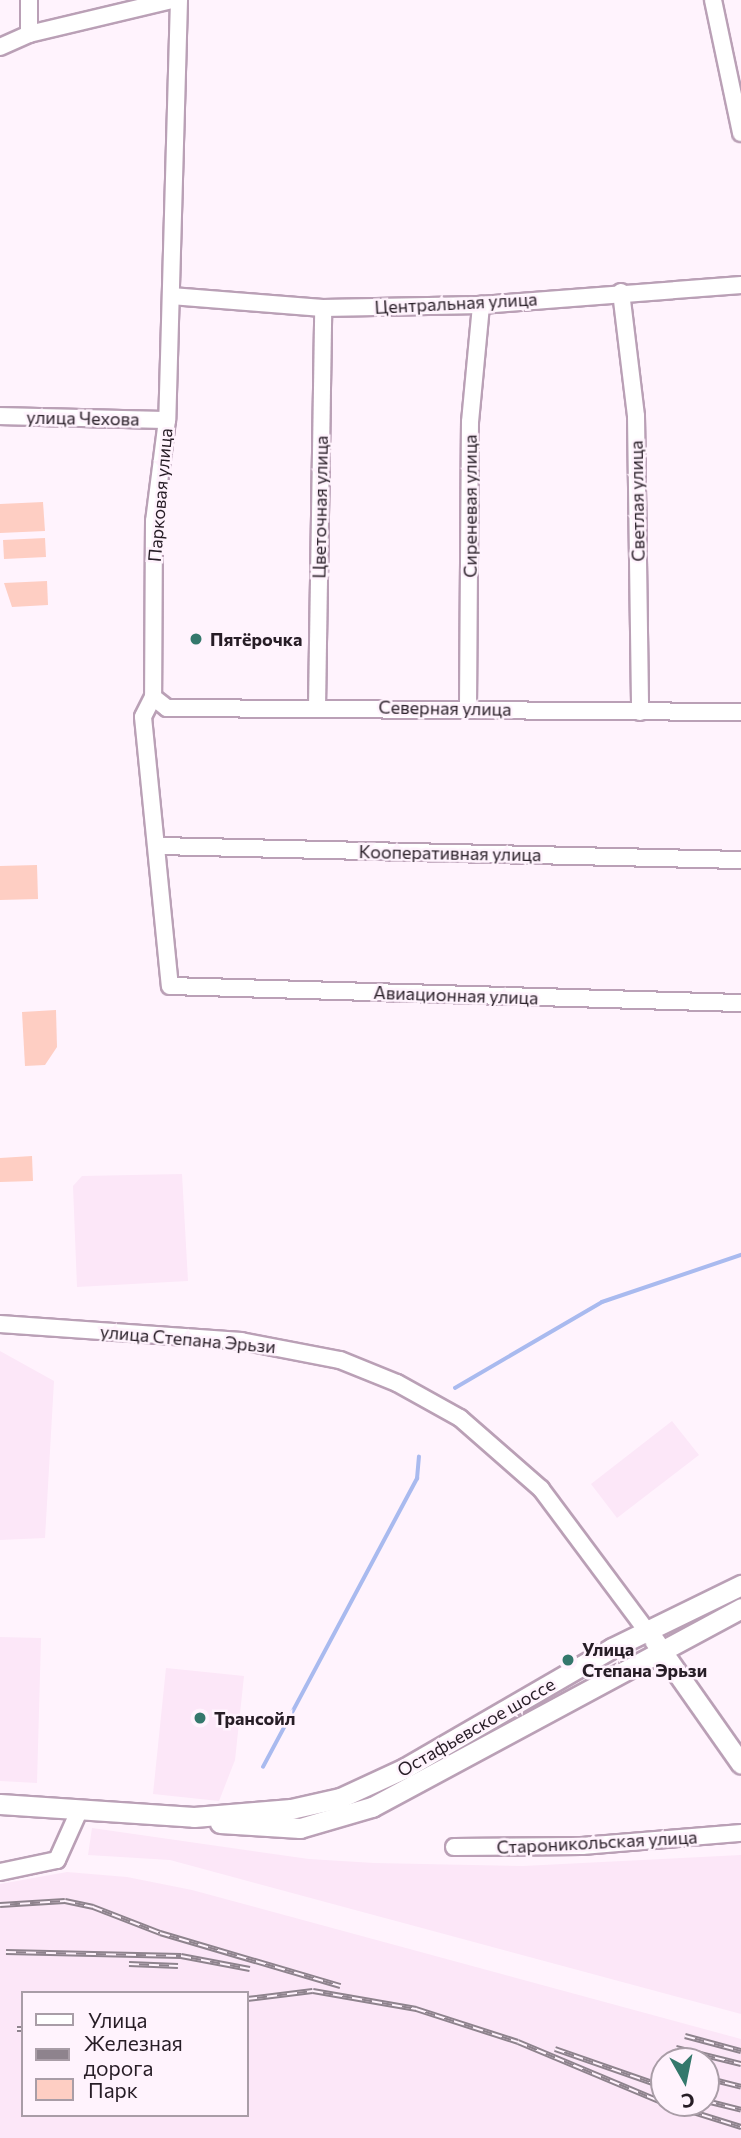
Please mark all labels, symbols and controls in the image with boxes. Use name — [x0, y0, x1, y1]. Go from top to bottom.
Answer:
street label: Центральная улица — [374, 288, 538, 318]
street label: улица Чехова — [26, 406, 140, 430]
street label: Парковая улица — [143, 427, 177, 563]
street label: Сиреневая улица — [459, 434, 481, 578]
street label: Цветочная улица — [308, 435, 332, 579]
street label: Светлая улица — [625, 440, 649, 562]
place label: Пятёрочка — [210, 628, 302, 650]
marker: Пятёрочка — [188, 631, 204, 647]
street label: Северная улица — [378, 696, 512, 720]
street label: Кооперативная улица — [359, 841, 541, 865]
street label: Авиационная улица — [373, 981, 539, 1009]
street label: улица Степана Эрьзи — [99, 1321, 277, 1357]
place label: Улица Степана Эрьзи — [582, 1639, 707, 1682]
marker: Улица Степана Эрьзи — [560, 1652, 576, 1668]
street label: Остафьевское шоссе — [393, 1673, 559, 1781]
place label: Трансойл — [214, 1707, 296, 1729]
marker: Трансойл — [192, 1710, 208, 1726]
street label: Староникольская улица — [496, 1826, 698, 1858]
legend — [21, 1991, 248, 2117]
text: Улица — [88, 2007, 147, 2032]
text: Железная дорога — [84, 2030, 183, 2080]
north arrow — [650, 2047, 720, 2117]
text: Парк — [88, 2077, 138, 2102]
text: С — [680, 2089, 696, 2114]

